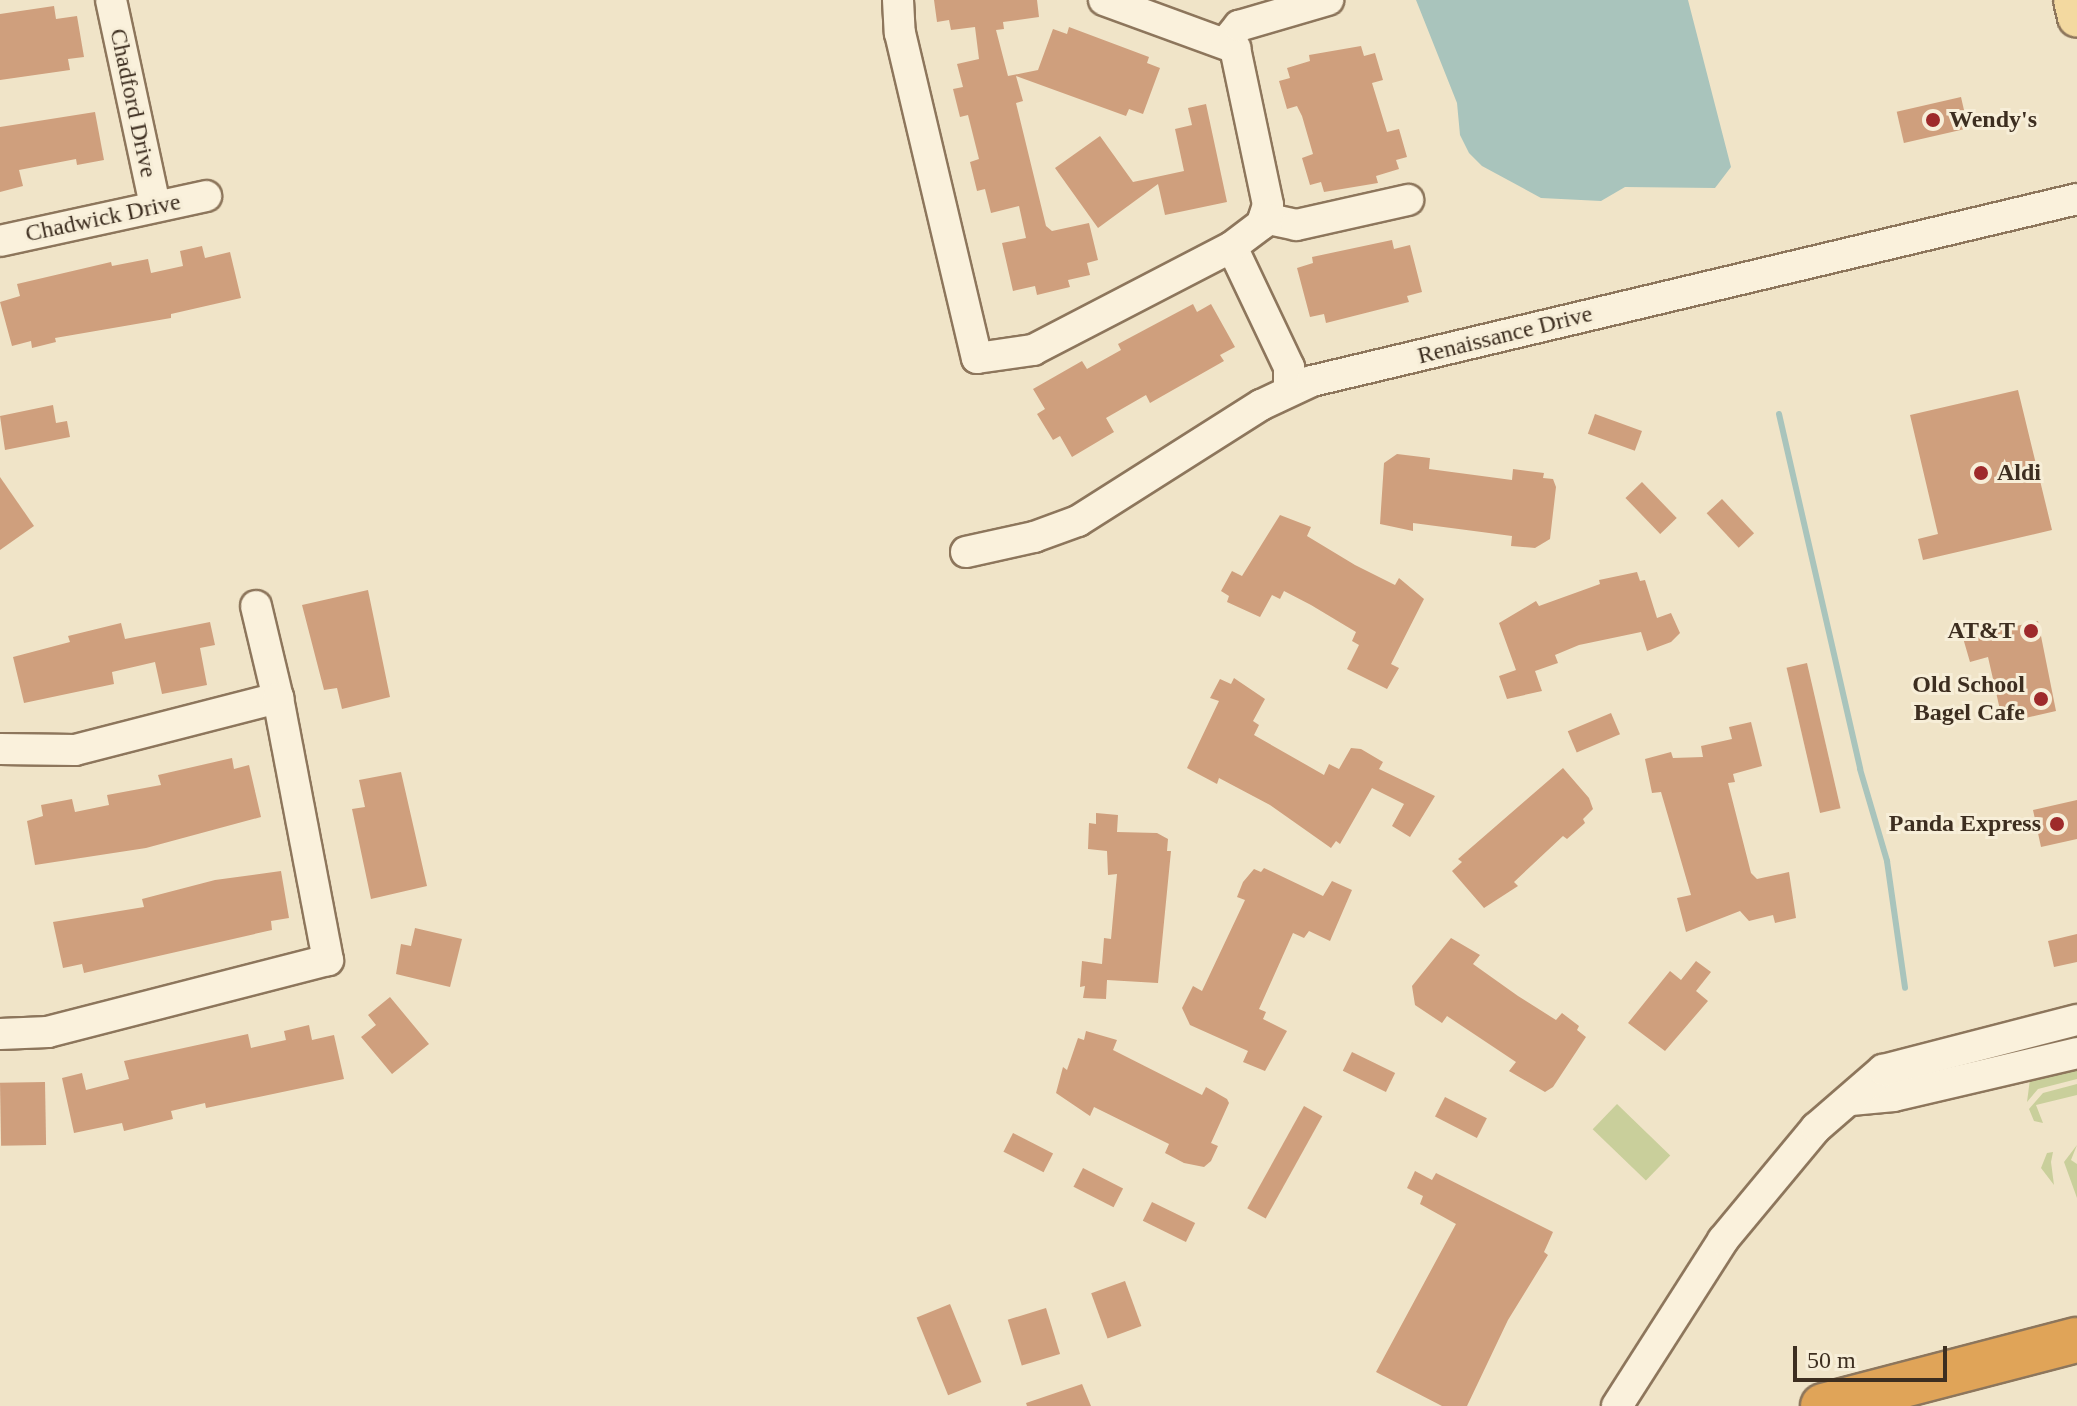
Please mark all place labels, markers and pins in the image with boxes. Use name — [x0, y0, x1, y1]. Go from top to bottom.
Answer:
place label: Wendy's — [1949, 106, 2037, 134]
marker: Wendy's — [1924, 111, 1942, 129]
place label: Aldi — [1997, 459, 2041, 487]
marker: Aldi — [1972, 464, 1990, 482]
place label: AT&T — [1947, 617, 2015, 645]
marker: AT&T — [2022, 622, 2040, 640]
place label: Old School Bagel Cafe — [1912, 671, 2025, 727]
marker: Old School Bagel Cafe — [2032, 690, 2050, 708]
place label: Panda Express — [1889, 810, 2041, 838]
marker: Panda Express — [2048, 815, 2066, 833]

